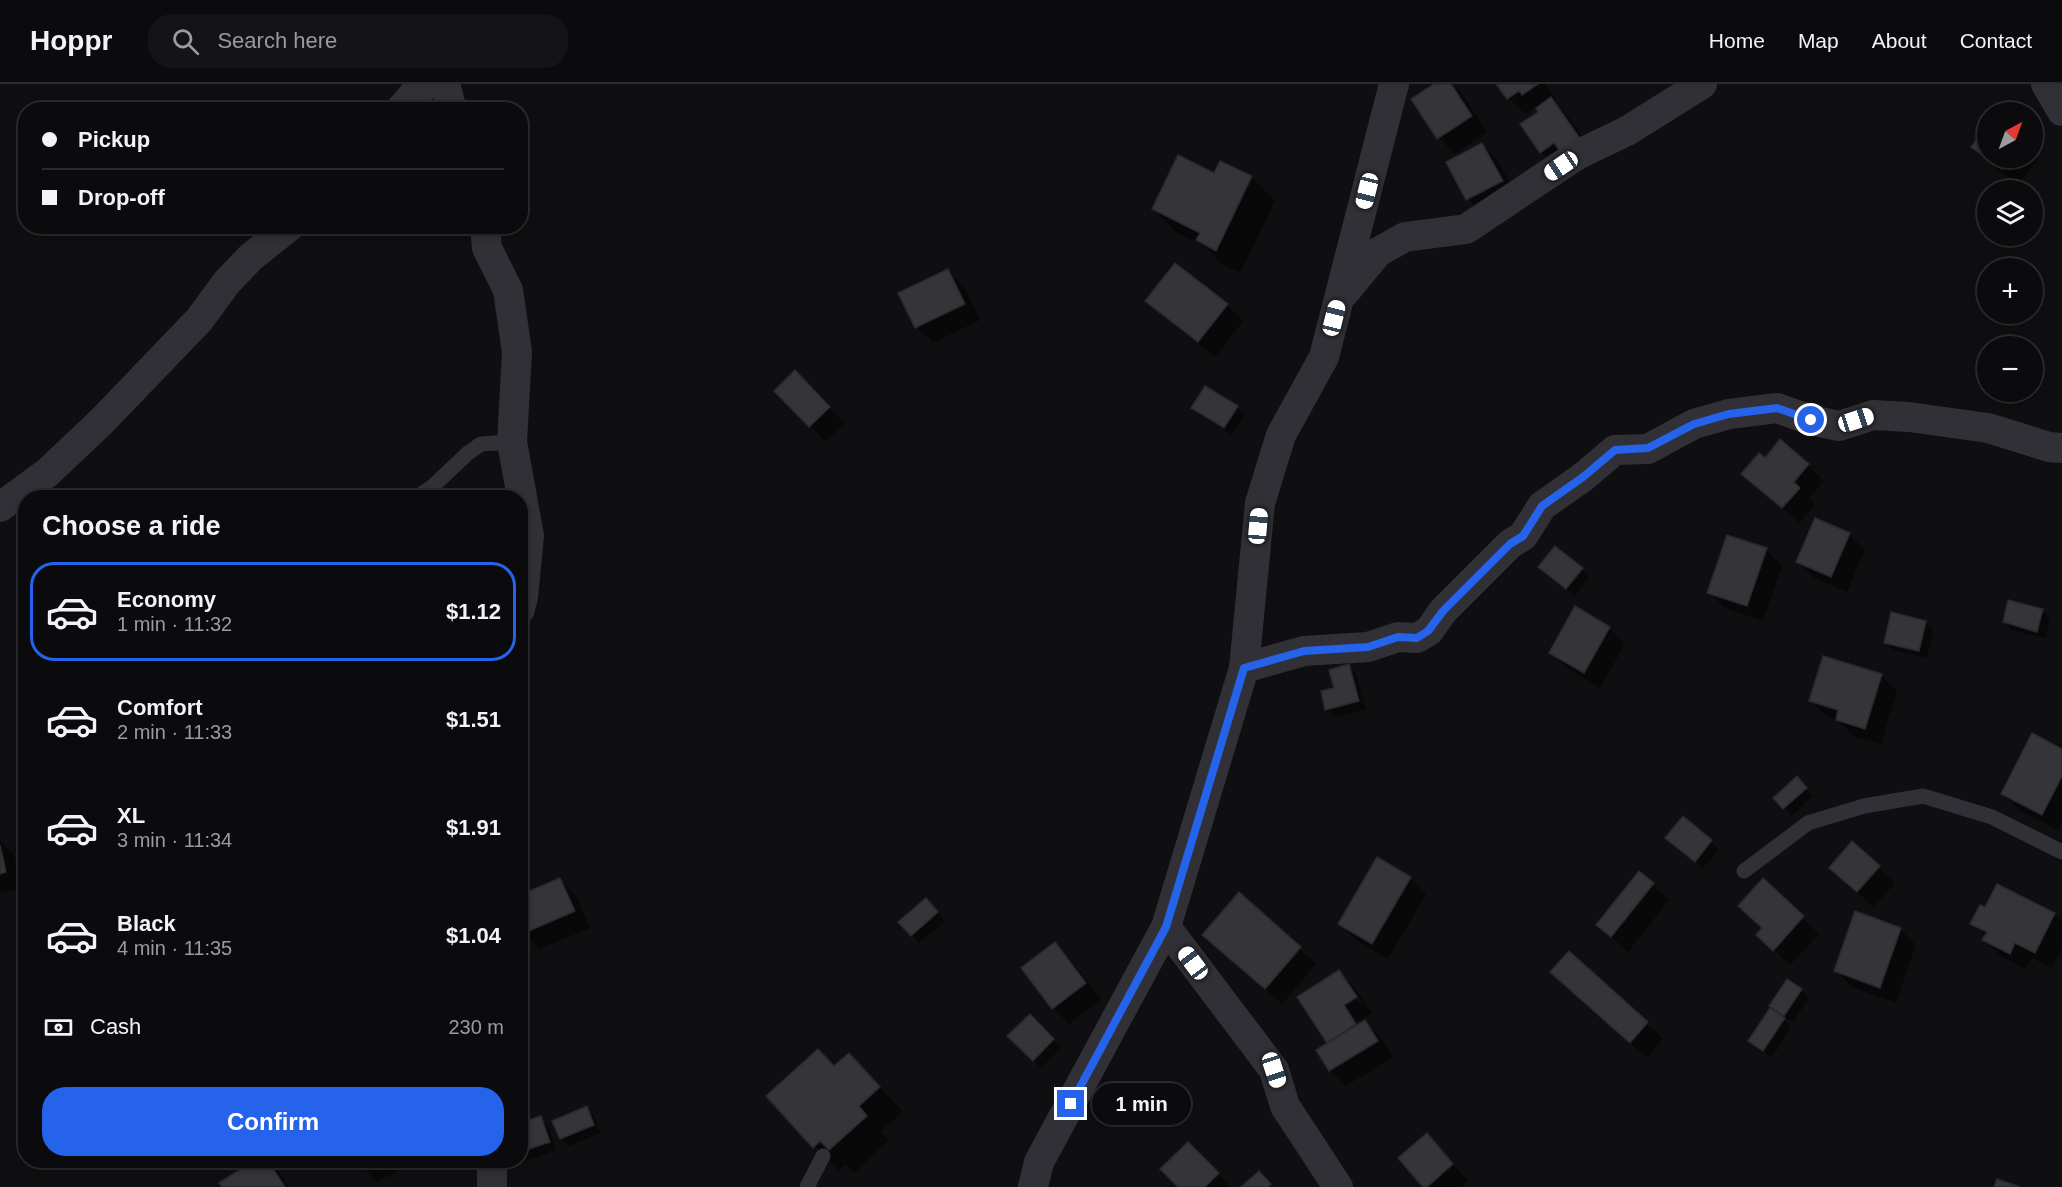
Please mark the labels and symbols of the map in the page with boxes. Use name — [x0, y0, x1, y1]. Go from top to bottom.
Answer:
north arrow — [1977, 102, 2043, 168]
car — [1541, 148, 1581, 184]
car — [1354, 171, 1380, 211]
car — [1321, 298, 1347, 338]
route start — [1797, 406, 1824, 433]
car — [1836, 406, 1876, 434]
car — [1247, 507, 1269, 545]
car — [1175, 943, 1211, 983]
car — [1260, 1050, 1288, 1090]
callout: 1 min — [1092, 1083, 1191, 1125]
route end — [1057, 1090, 1084, 1117]

